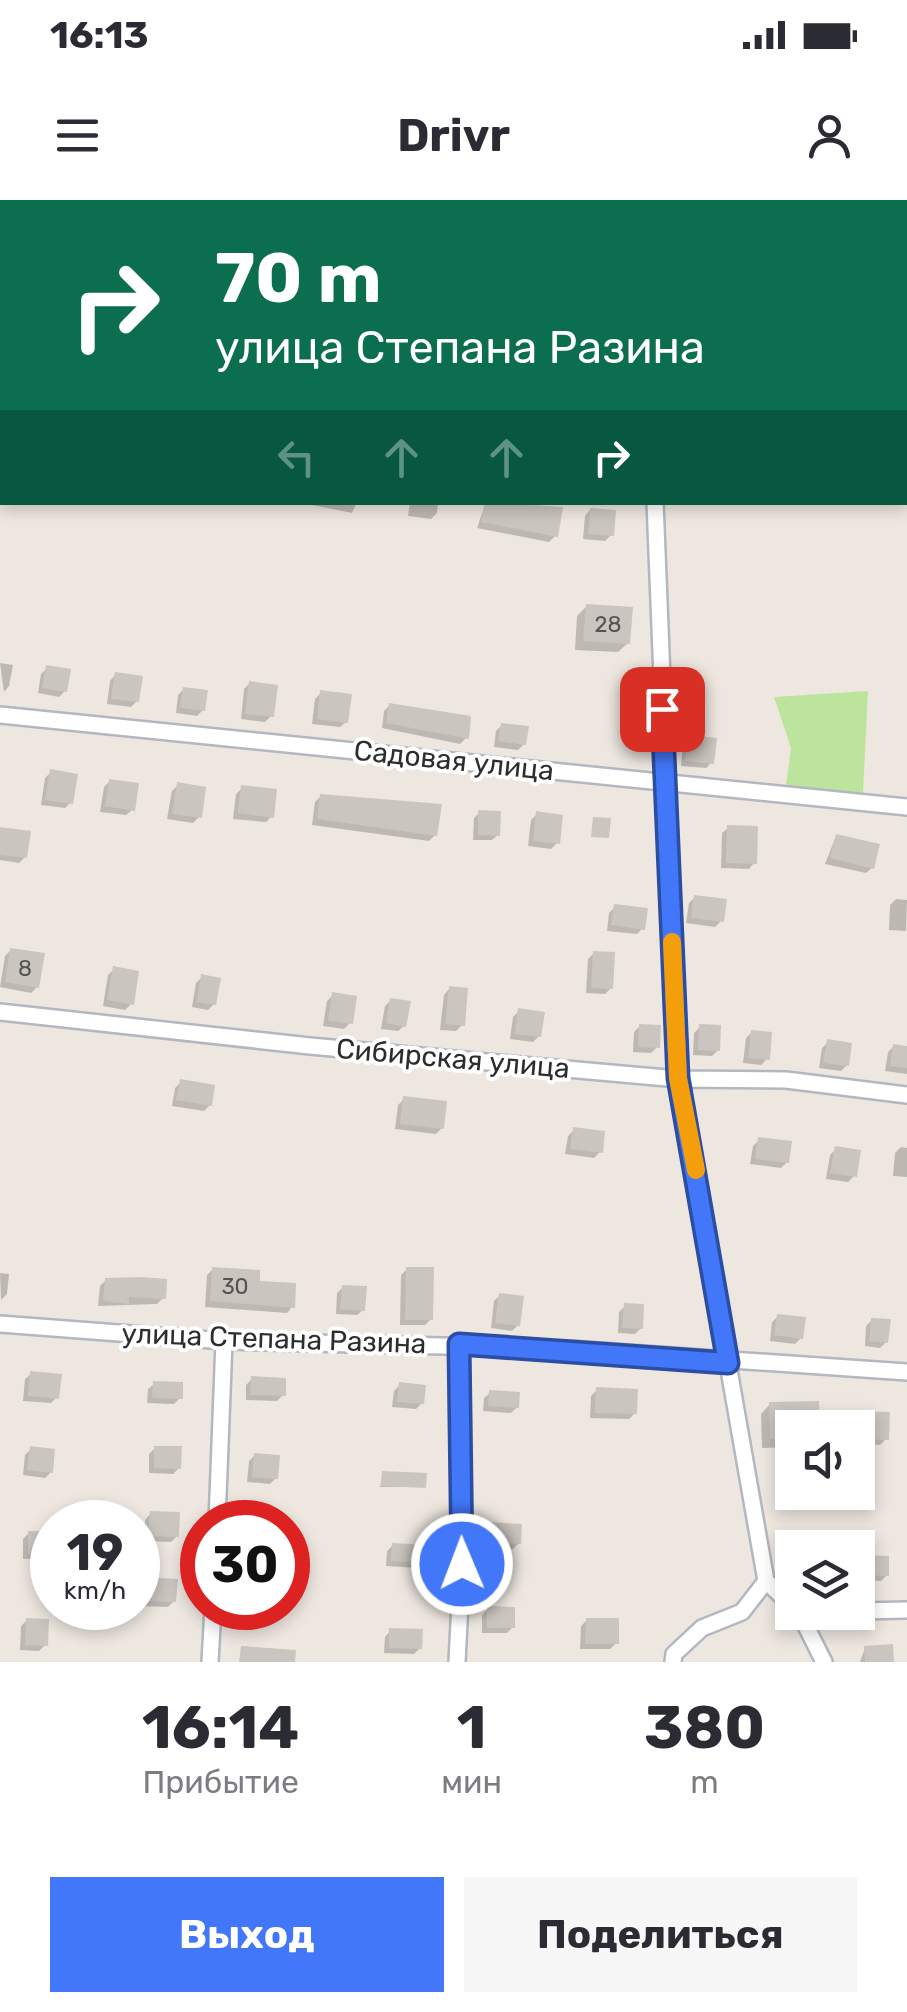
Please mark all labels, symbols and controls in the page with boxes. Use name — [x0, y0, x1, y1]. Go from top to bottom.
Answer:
text: 16:13 — [50, 12, 149, 58]
icon: menu — [50, 108, 105, 163]
icon: person — [802, 108, 857, 163]
text: Drivr — [397, 109, 510, 162]
text: 70 m — [215, 237, 382, 320]
icon: right — [50, 240, 180, 370]
text: улица Степана Разина — [215, 321, 705, 374]
icon: left — [269, 430, 324, 485]
icon: ahead — [374, 430, 429, 485]
icon: ahead — [479, 430, 534, 485]
icon: right — [584, 430, 639, 485]
house number: 28 — [595, 611, 621, 638]
pin — [620, 667, 705, 752]
icon: arrive — [635, 682, 690, 737]
street label: Садовая улица — [352, 734, 556, 787]
house number: 8 — [18, 955, 32, 982]
street label: Сибирская улица — [335, 1032, 571, 1085]
house number: 30 — [221, 1273, 249, 1300]
street label: улица Степана Разина — [121, 1317, 427, 1360]
map controls — [775, 1410, 875, 1630]
button: sound — [775, 1410, 875, 1510]
speed limit sign: 30 — [180, 1500, 310, 1630]
position arrow — [410, 1512, 514, 1616]
text: 19 — [67, 1523, 123, 1583]
button: layers — [775, 1530, 875, 1630]
text: km/h — [64, 1576, 126, 1605]
text: 16:14 — [142, 1692, 299, 1763]
text: 1 — [457, 1692, 487, 1763]
text: 380 — [644, 1692, 765, 1763]
text: Прибытие — [142, 1763, 299, 1801]
text: мин — [441, 1763, 502, 1801]
text: m — [690, 1763, 719, 1801]
button: Выход — [50, 1877, 444, 1992]
button: Поделиться — [464, 1877, 857, 1992]

